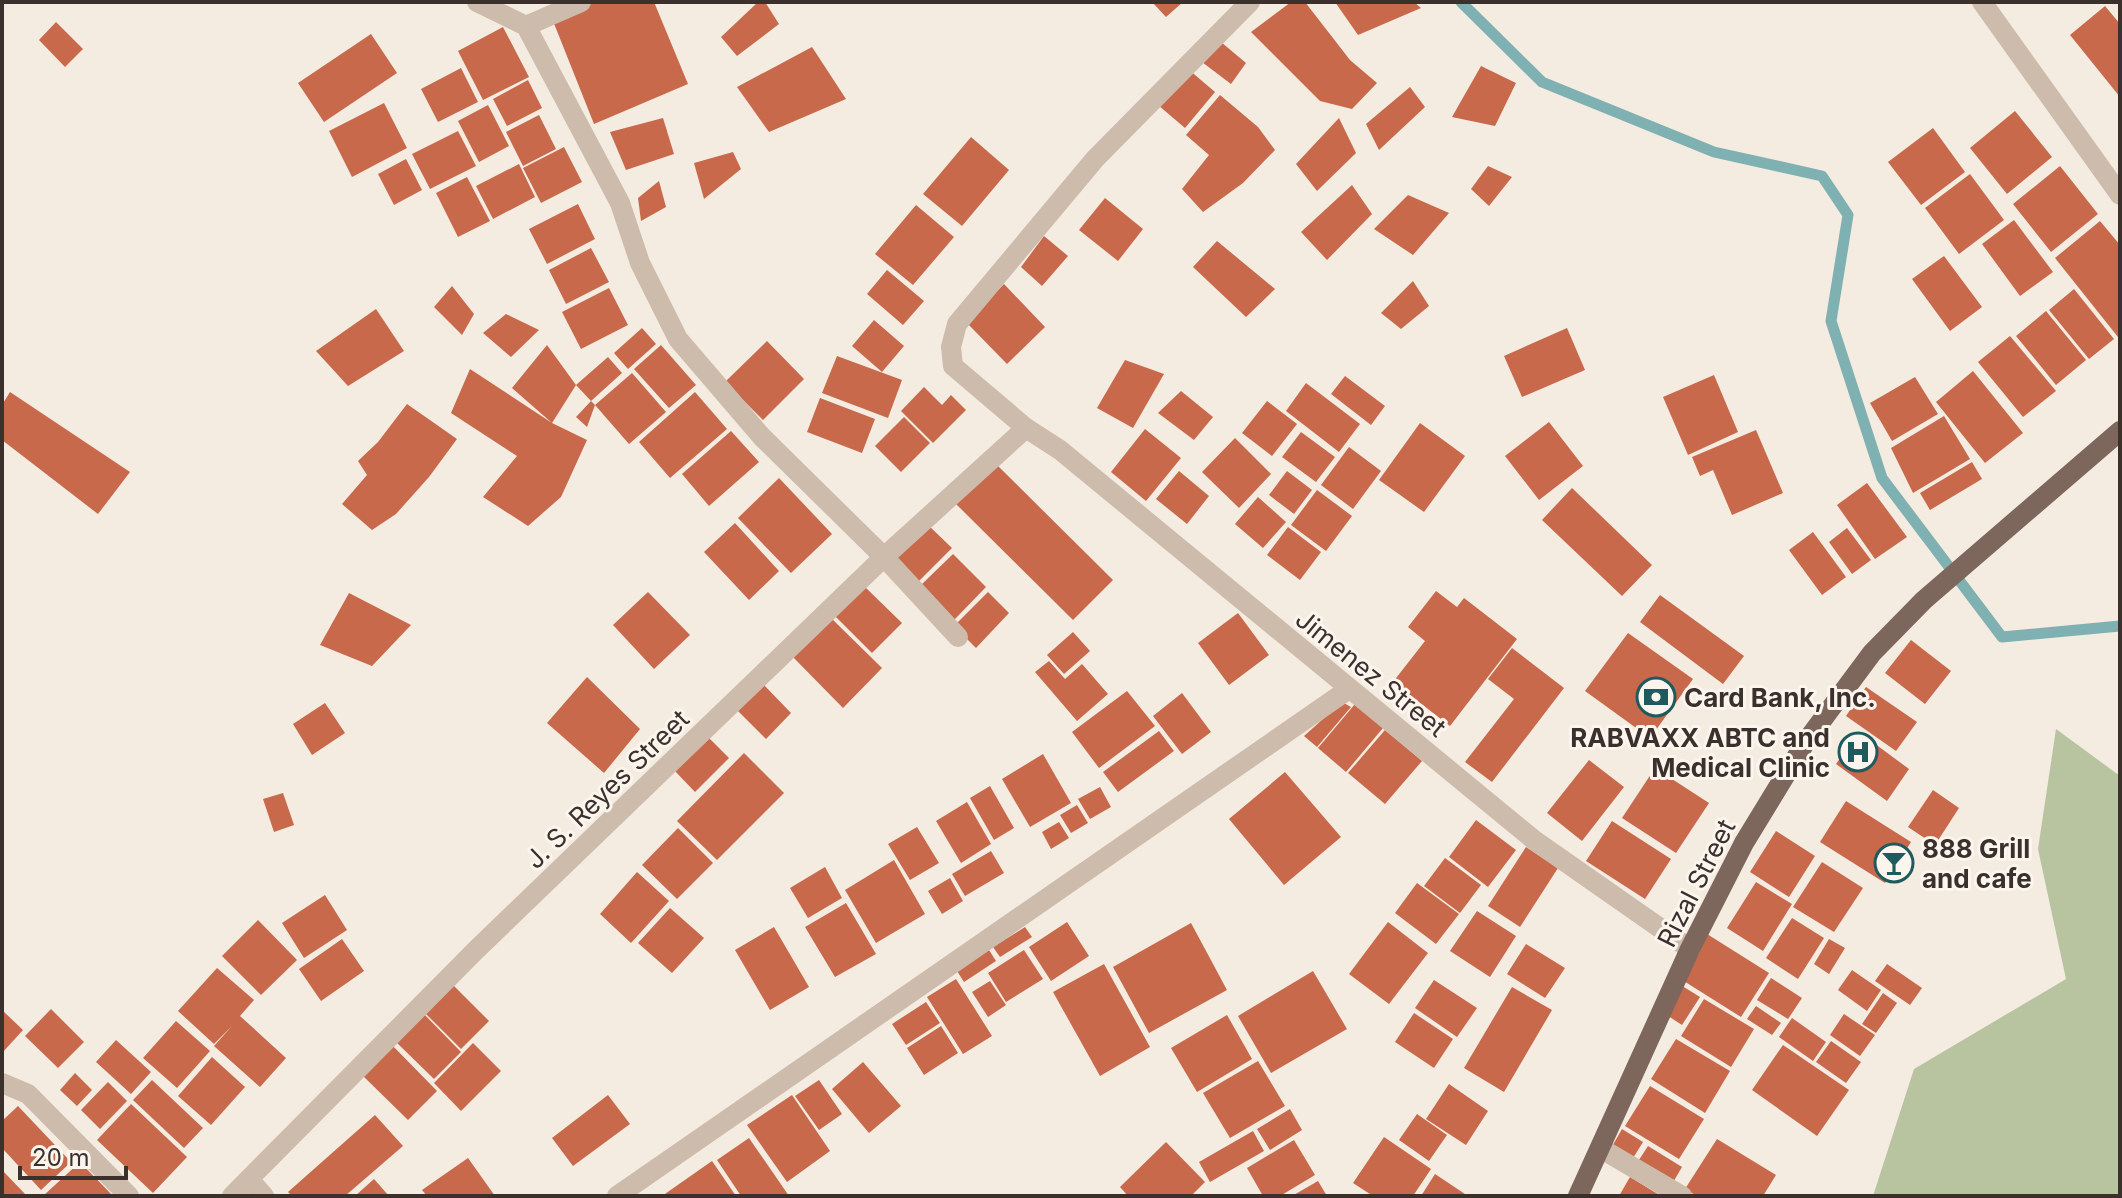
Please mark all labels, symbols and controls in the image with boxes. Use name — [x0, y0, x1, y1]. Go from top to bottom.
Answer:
street label: Jimenez Street — [1290, 603, 1452, 743]
bank icon: Card Bank, Inc. — [1635, 676, 1677, 718]
place label: Card Bank, Inc. — [1684, 682, 1876, 713]
street label: J. S. Reyes Street — [519, 703, 695, 875]
place label: RABVAXX ABTC and Medical Clinic — [1570, 722, 1830, 783]
hospital icon: RABVAXX ABTC and Medical Clinic — [1837, 731, 1879, 773]
street label: Rizal Street — [1651, 814, 1741, 952]
place label: 888 Grill and cafe — [1922, 833, 2032, 894]
bar icon: 888 Grill and cafe — [1873, 842, 1915, 884]
scale bar — [20, 1130, 126, 1180]
text: 20 m — [32, 1143, 90, 1172]

